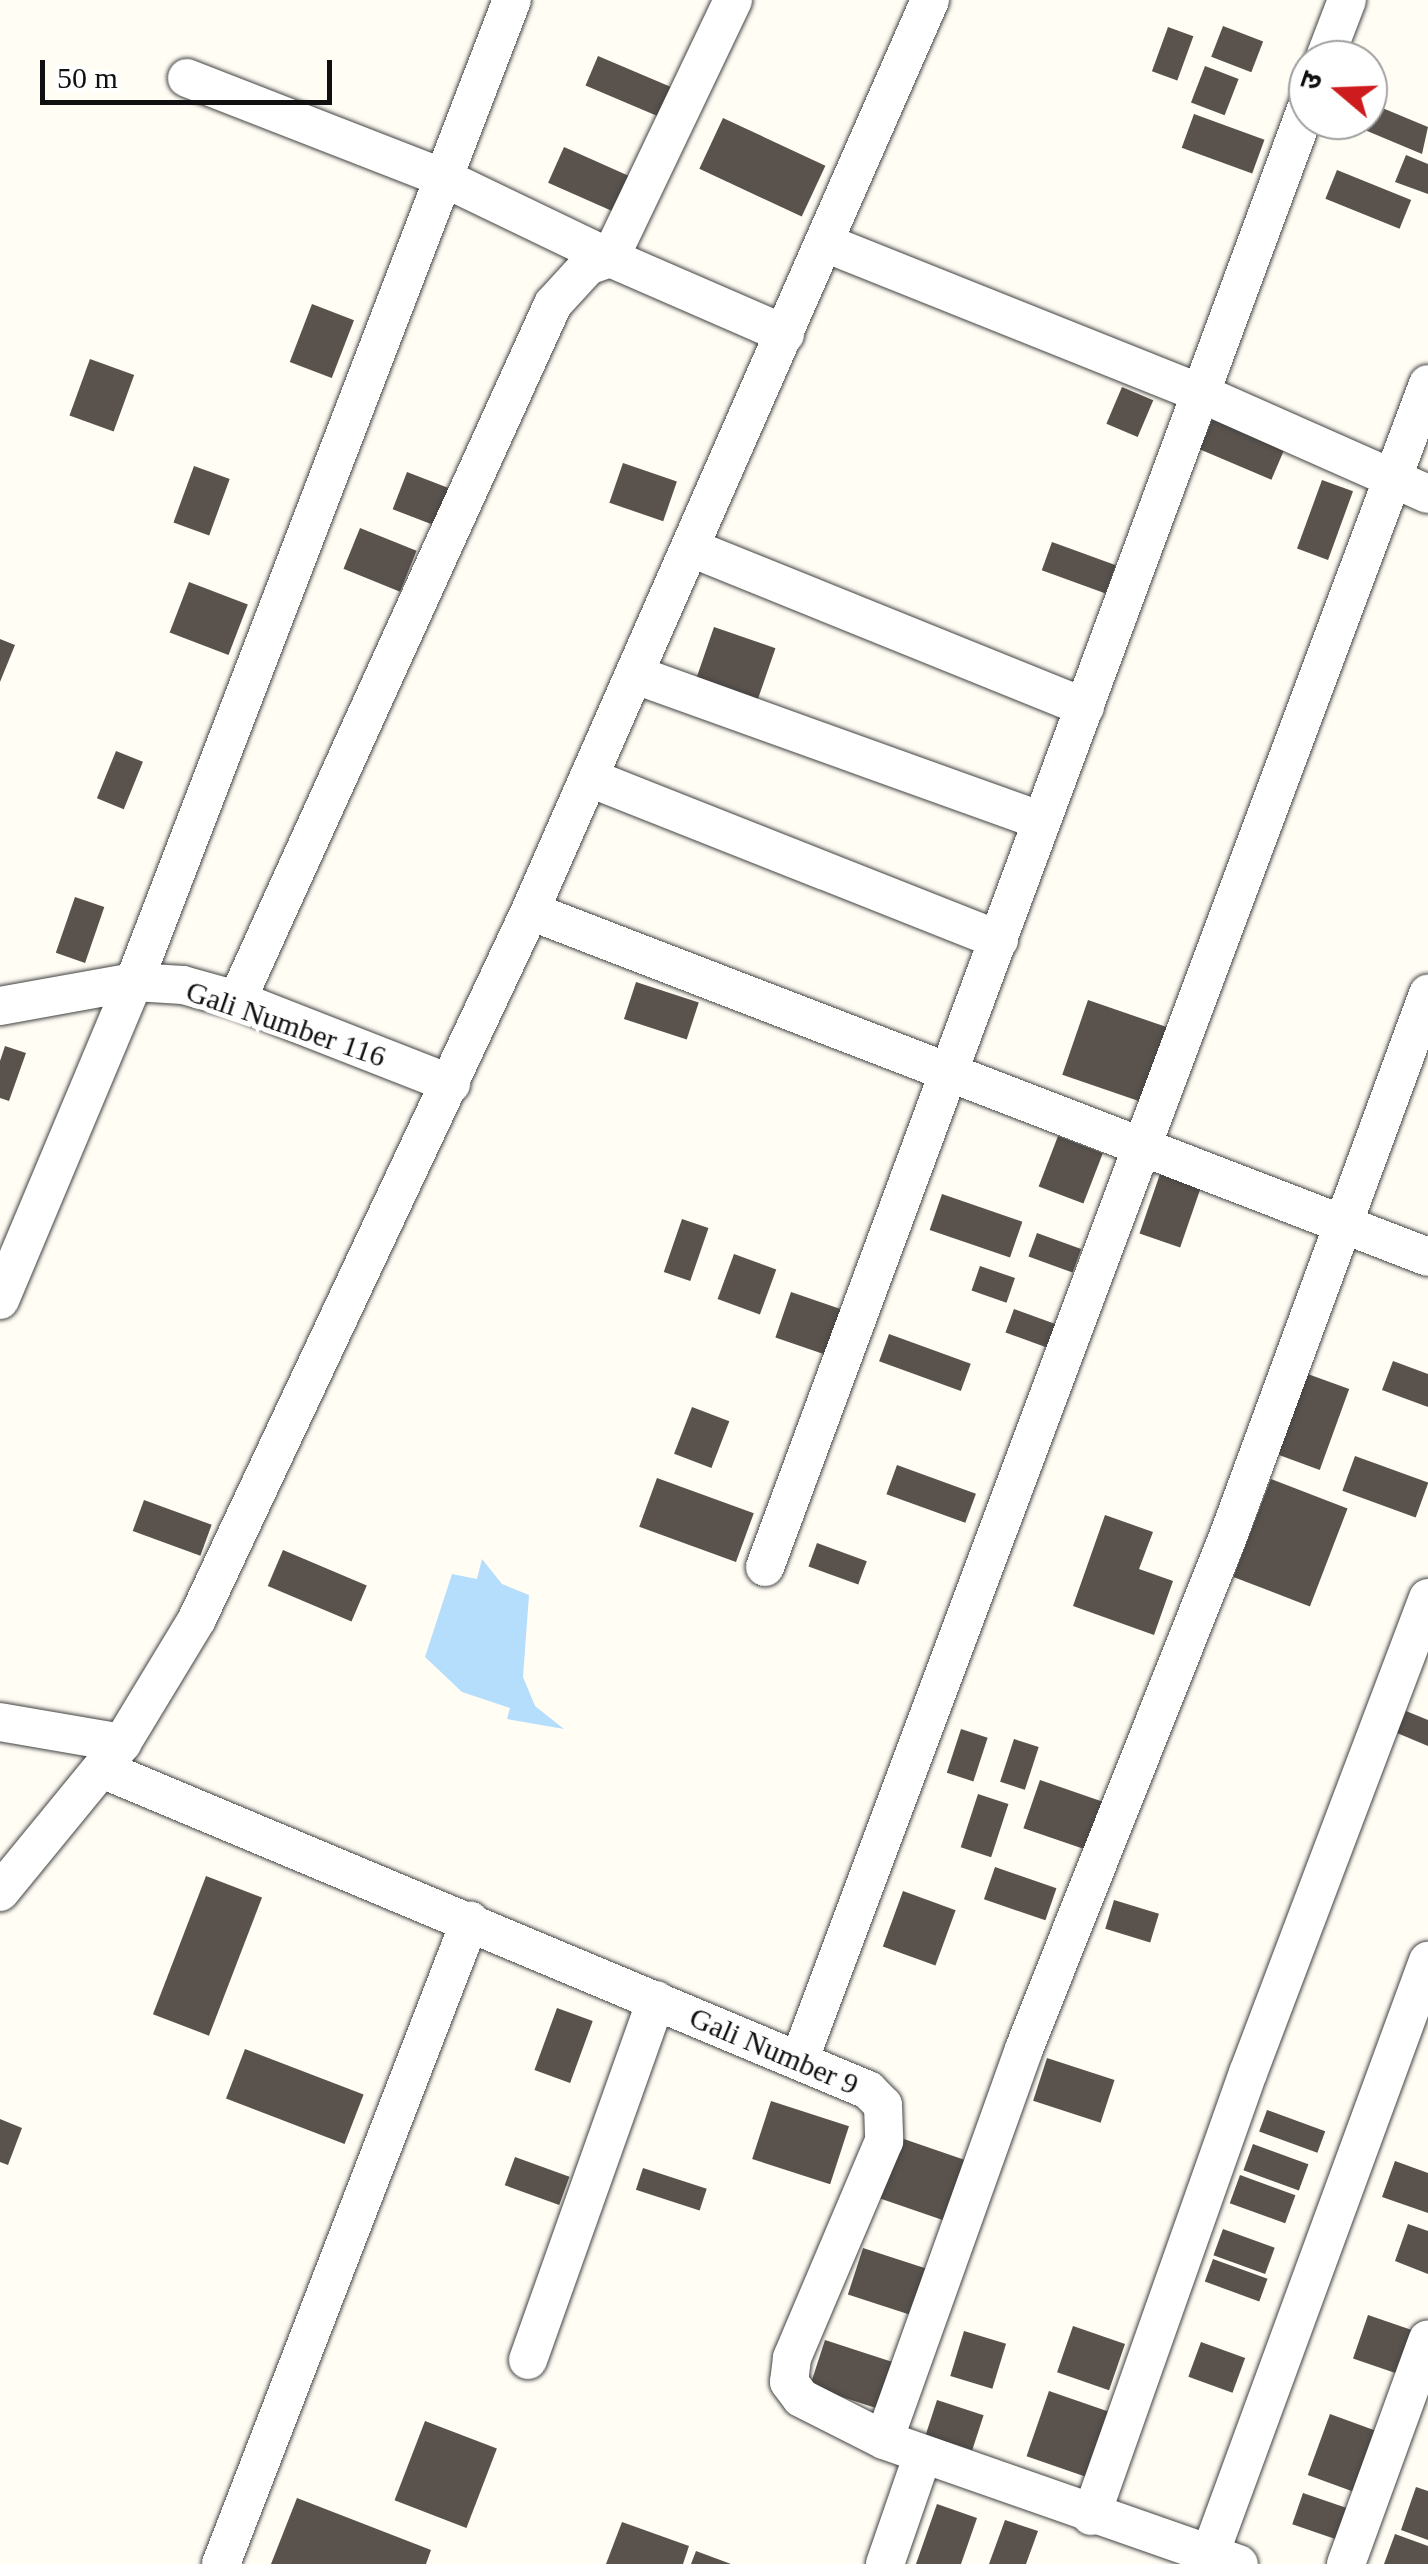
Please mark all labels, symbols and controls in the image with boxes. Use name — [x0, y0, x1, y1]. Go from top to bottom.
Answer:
scale bar — [45, 40, 338, 102]
north arrow — [1288, 40, 1388, 140]
text: 50 m — [57, 61, 118, 94]
text: उ — [1294, 68, 1328, 94]
street label: Gali Number 116 — [181, 973, 391, 1075]
street label: Gali Number 9 — [684, 1999, 864, 2103]

